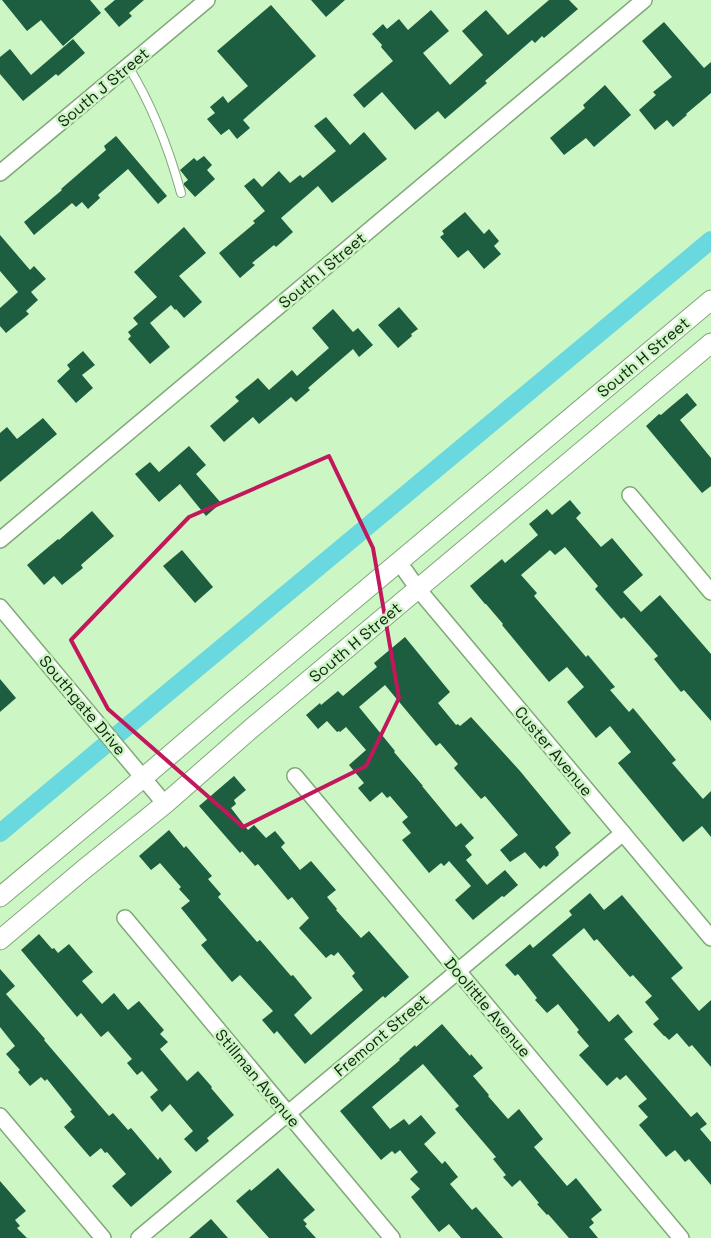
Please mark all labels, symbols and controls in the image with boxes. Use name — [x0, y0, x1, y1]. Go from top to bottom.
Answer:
street label: South J Street — [53, 43, 153, 132]
street label: South I Street — [274, 228, 370, 313]
street label: South H Street — [593, 313, 694, 402]
street label: South H Street — [305, 598, 406, 687]
street label: Southgate Drive — [35, 651, 131, 760]
street label: Custer Avenue — [510, 702, 597, 801]
street label: Doolittle Avenue — [440, 953, 536, 1062]
street label: Fremont Street — [330, 990, 433, 1081]
street label: Stillman Avenue — [210, 1025, 305, 1132]

